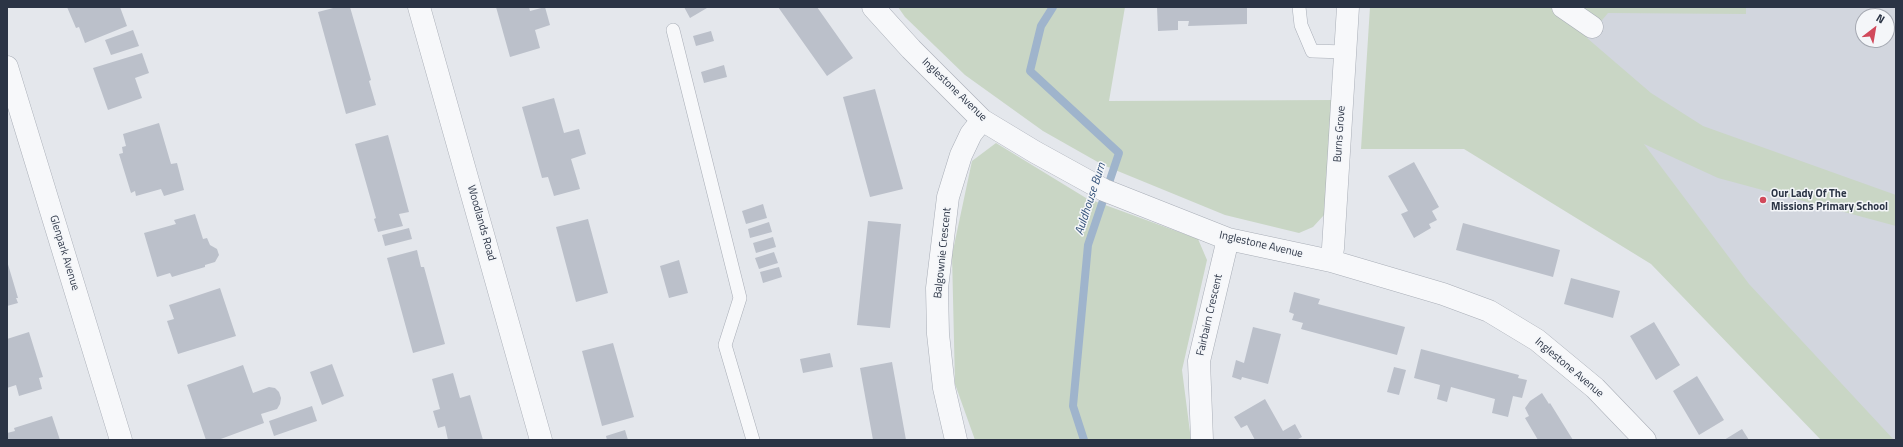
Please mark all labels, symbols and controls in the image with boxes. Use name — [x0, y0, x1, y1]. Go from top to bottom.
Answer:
north arrow — [1855, 8, 1895, 48]
text: N — [1873, 10, 1888, 27]
street label: Inglestone Avenue — [919, 56, 989, 124]
street label: Burns Grove — [1331, 105, 1349, 163]
water label: Auldhouse Burn — [1073, 161, 1109, 237]
street label: Woodlands Road — [464, 184, 498, 262]
place label: Our Lady Of The Missions Primary School — [1771, 187, 1888, 213]
marker: Our Lady Of The Missions Primary School — [1758, 195, 1768, 205]
street label: Balgownie Crescent — [932, 207, 954, 299]
street label: Glenpark Avenue — [46, 214, 82, 292]
street label: Inglestone Avenue — [1218, 229, 1304, 261]
street label: Fairbairn Crescent — [1194, 273, 1226, 357]
street label: Inglestone Avenue — [1532, 335, 1606, 401]

